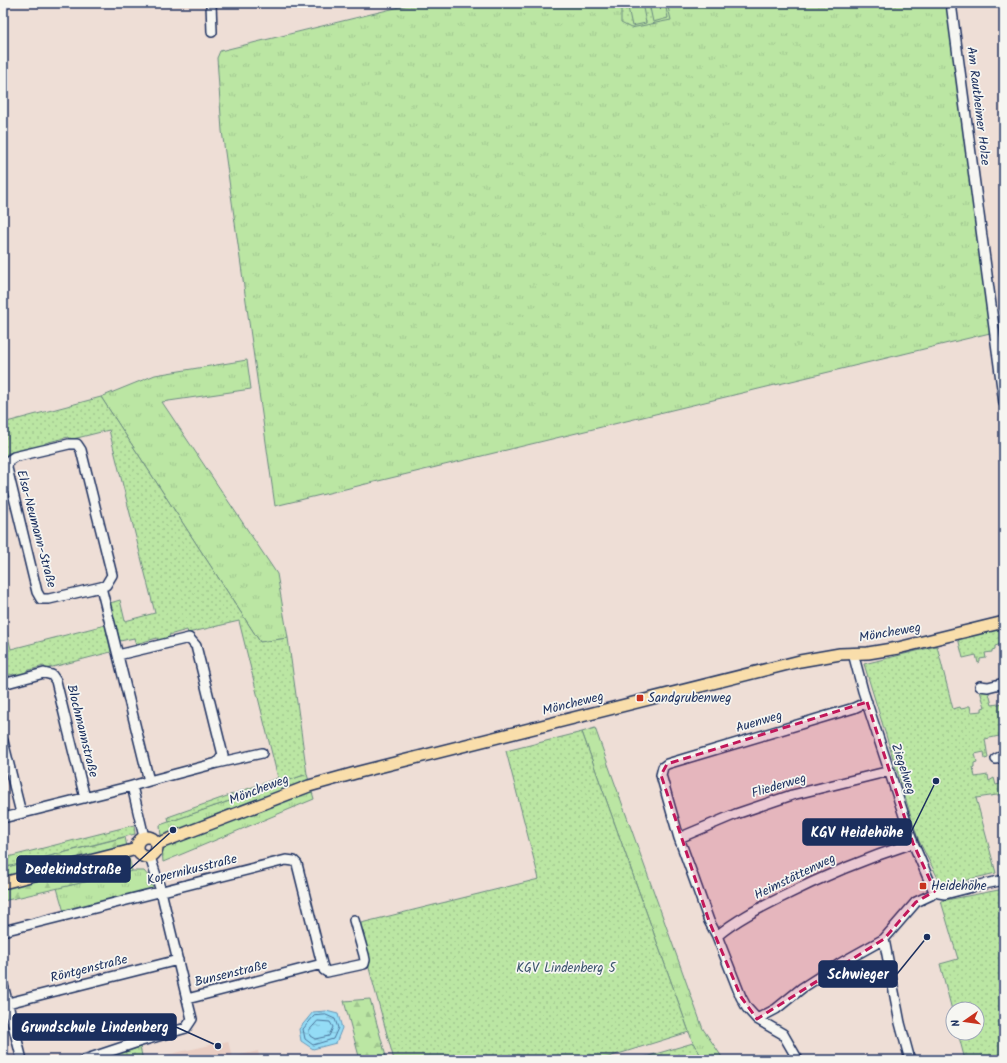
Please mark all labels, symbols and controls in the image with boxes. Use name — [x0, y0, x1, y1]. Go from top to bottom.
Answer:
street label: Am Rautheimer Holze — [960, 45, 996, 167]
street label: Elsa-Neumann-Straße — [10, 468, 62, 590]
street label: Möncheweg — [857, 617, 923, 649]
street label: Blochmannstraße — [60, 682, 104, 780]
street label: Möncheweg — [540, 686, 606, 722]
place label: Sandgrubenweg — [648, 688, 732, 709]
marker: Sandgrubenweg — [635, 693, 645, 703]
street label: Auenweg — [733, 705, 785, 739]
street label: Ziegelweg — [885, 741, 921, 797]
street label: Fliederweg — [749, 768, 809, 804]
street label: Möncheweg — [226, 769, 292, 811]
callout: KGV Heidehöhe — [803, 819, 911, 845]
text: KGV Heidehöhe — [811, 822, 903, 844]
street label: Heimstättenweg — [751, 848, 839, 906]
street label: Kopernikusstraße — [145, 849, 239, 891]
callout: Dedekindstraße — [17, 856, 130, 882]
text: Dedekindstraße — [25, 859, 121, 881]
place label: Heidehöhe — [931, 876, 987, 897]
marker: Heidehöhe — [918, 881, 928, 891]
street label: Röntgenstraße — [48, 949, 130, 989]
street label: Bunsenstraße — [192, 955, 270, 993]
park label: KGV Lindenberg 5 — [516, 958, 617, 979]
callout: Schwieger — [819, 961, 897, 987]
text: Schwieger — [827, 964, 890, 986]
north arrow — [945, 1001, 985, 1041]
callout: Grundschule Lindenberg — [13, 1014, 176, 1040]
text: Grundschule Lindenberg — [21, 1017, 169, 1039]
text: N — [947, 1018, 966, 1028]

